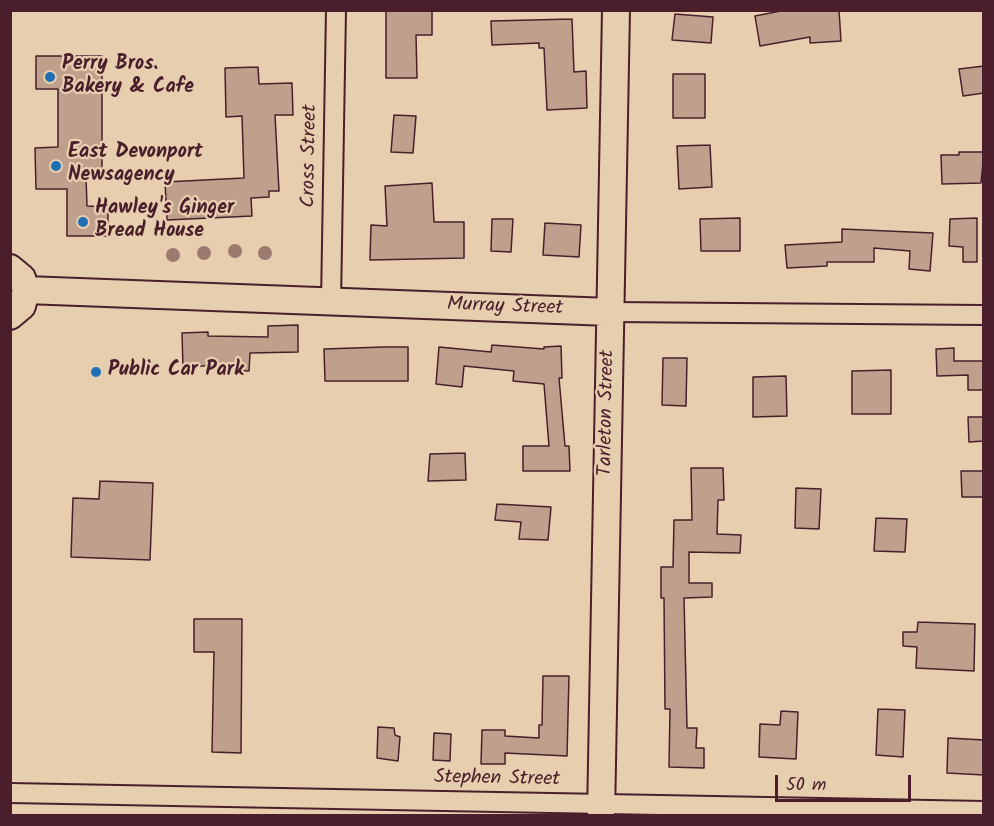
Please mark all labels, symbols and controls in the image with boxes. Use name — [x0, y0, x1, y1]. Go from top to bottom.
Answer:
place label: Perry Bros. Bakery & Cafe — [62, 54, 194, 101]
marker: Perry Bros. Bakery & Cafe — [43, 70, 57, 84]
street label: Cross Street — [298, 104, 324, 208]
place label: East Devonport Newsagency — [68, 142, 203, 189]
marker: East Devonport Newsagency — [49, 159, 63, 173]
place label: Hawley's Ginger Bread House — [95, 198, 234, 245]
marker: Hawley's Ginger Bread House — [76, 215, 90, 229]
street label: Murray Street — [447, 294, 563, 322]
street label: Tarleton Street — [595, 349, 621, 477]
place label: Public Car Park — [108, 360, 244, 384]
marker: Public Car Park — [89, 365, 103, 379]
scale bar — [778, 763, 914, 801]
street label: Stephen Street — [434, 767, 560, 793]
text: 50 m — [786, 771, 826, 800]

